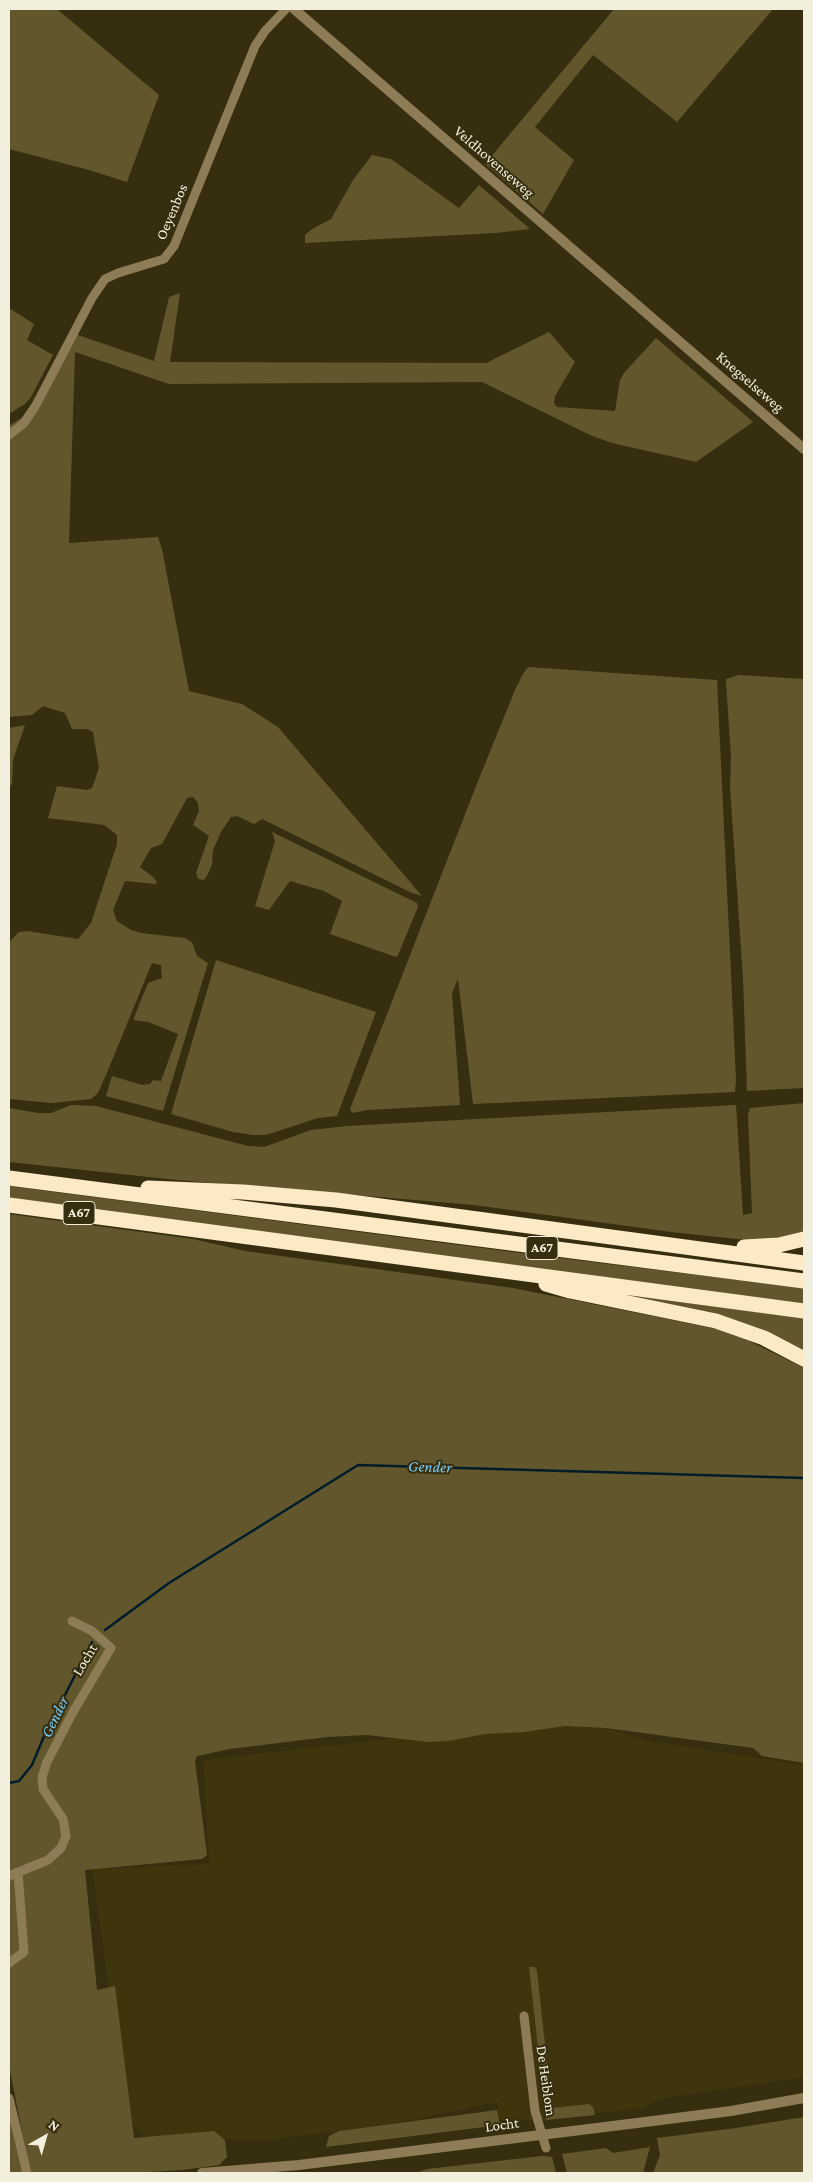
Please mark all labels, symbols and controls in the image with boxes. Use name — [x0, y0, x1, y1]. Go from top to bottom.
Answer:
street label: Veldhovenseweg — [450, 122, 538, 202]
street label: Oeyenbos — [152, 181, 192, 243]
street label: Knegselseweg — [712, 348, 788, 416]
road number: A67 — [63, 1202, 95, 1224]
road number: A67 — [526, 1236, 558, 1260]
water label: Gender — [408, 1457, 452, 1477]
street label: Locht — [69, 1641, 101, 1679]
water label: Gender — [37, 1693, 73, 1741]
street label: De Heiblom — [532, 2045, 560, 2117]
north arrow — [20, 2112, 70, 2162]
street label: Locht — [484, 2114, 520, 2136]
text: N — [46, 2116, 63, 2134]

